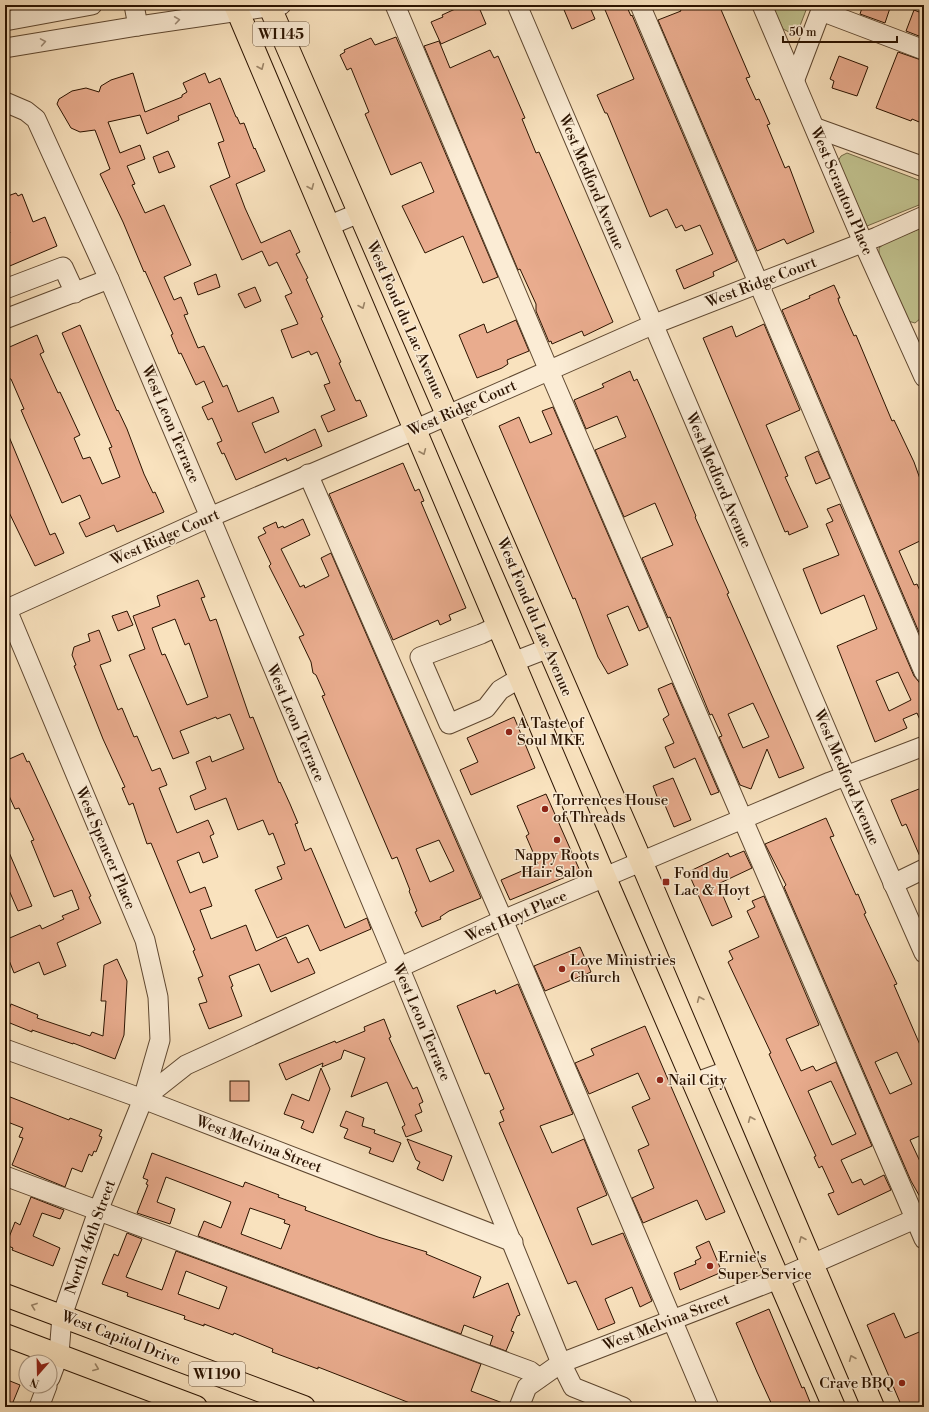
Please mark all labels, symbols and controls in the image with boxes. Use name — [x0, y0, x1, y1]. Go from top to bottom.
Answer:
one-way arrow — [174, 16, 180, 25]
scale bar — [783, 18, 897, 44]
road number: WI 145 — [253, 22, 309, 46]
text: 50 m — [789, 25, 817, 40]
one-way arrow — [40, 38, 47, 47]
one-way arrow — [256, 63, 264, 70]
street label: West Medford Avenue — [554, 111, 629, 253]
street label: West Scranton Place — [806, 123, 877, 258]
one-way arrow — [306, 182, 314, 190]
street label: West Fond du Lac Avenue — [362, 237, 449, 402]
street label: West Ridge Court — [702, 252, 820, 313]
one-way arrow — [357, 303, 365, 310]
street label: West Leon Terrace — [137, 362, 204, 486]
street label: West Ridge Court — [404, 376, 520, 441]
street label: West Medford Avenue — [681, 409, 756, 551]
one-way arrow — [418, 447, 426, 455]
street label: West Ridge Court — [107, 505, 223, 570]
street label: West Fond du Lac Avenue — [492, 534, 577, 700]
street label: West Leon Terrace — [262, 661, 329, 785]
street label: West Medford Avenue — [809, 706, 884, 848]
place label: A Taste of Soul MKE — [516, 714, 585, 750]
marker: A Taste of Soul MKE — [504, 727, 514, 737]
street label: West Spencer Place — [71, 783, 140, 912]
place label: Torrences House of Threads — [553, 791, 668, 827]
marker: Torrences House of Threads — [540, 804, 550, 814]
marker: Nappy Roots Hair Salon — [552, 835, 562, 845]
place label: Nappy Roots Hair Salon — [515, 846, 599, 882]
place label: Fond du Lac & Hoyt — [674, 864, 751, 900]
marker: Fond du Lac & Hoyt — [661, 877, 671, 887]
street label: West Hoyt Place — [462, 886, 570, 947]
place label: Love Ministries Church — [570, 951, 676, 987]
street label: West Leon Terrace — [388, 960, 455, 1084]
marker: Love Ministries Church — [557, 964, 567, 974]
one-way arrow — [696, 996, 704, 1003]
place label: Nail City — [668, 1071, 727, 1090]
marker: Nail City — [655, 1075, 665, 1085]
street label: West Melvina Street — [192, 1111, 325, 1177]
one-way arrow — [747, 1115, 755, 1122]
street label: North 46th Street — [61, 1177, 120, 1297]
one-way arrow — [798, 1235, 806, 1242]
place label: Ernie's Super Service — [718, 1248, 812, 1284]
marker: Ernie's Super Service — [705, 1261, 715, 1271]
street label: West Melvina Street — [600, 1289, 733, 1356]
one-way arrow — [30, 1302, 37, 1311]
street label: West Capitol Drive — [58, 1307, 183, 1370]
north arrow — [18, 1354, 58, 1394]
one-way arrow — [849, 1355, 857, 1362]
road number: WI 190 — [189, 1362, 245, 1386]
one-way arrow — [92, 1364, 99, 1372]
text: N — [28, 1374, 41, 1391]
place label: Crave BBQ — [819, 1374, 894, 1393]
marker: Crave BBQ — [897, 1378, 907, 1388]

